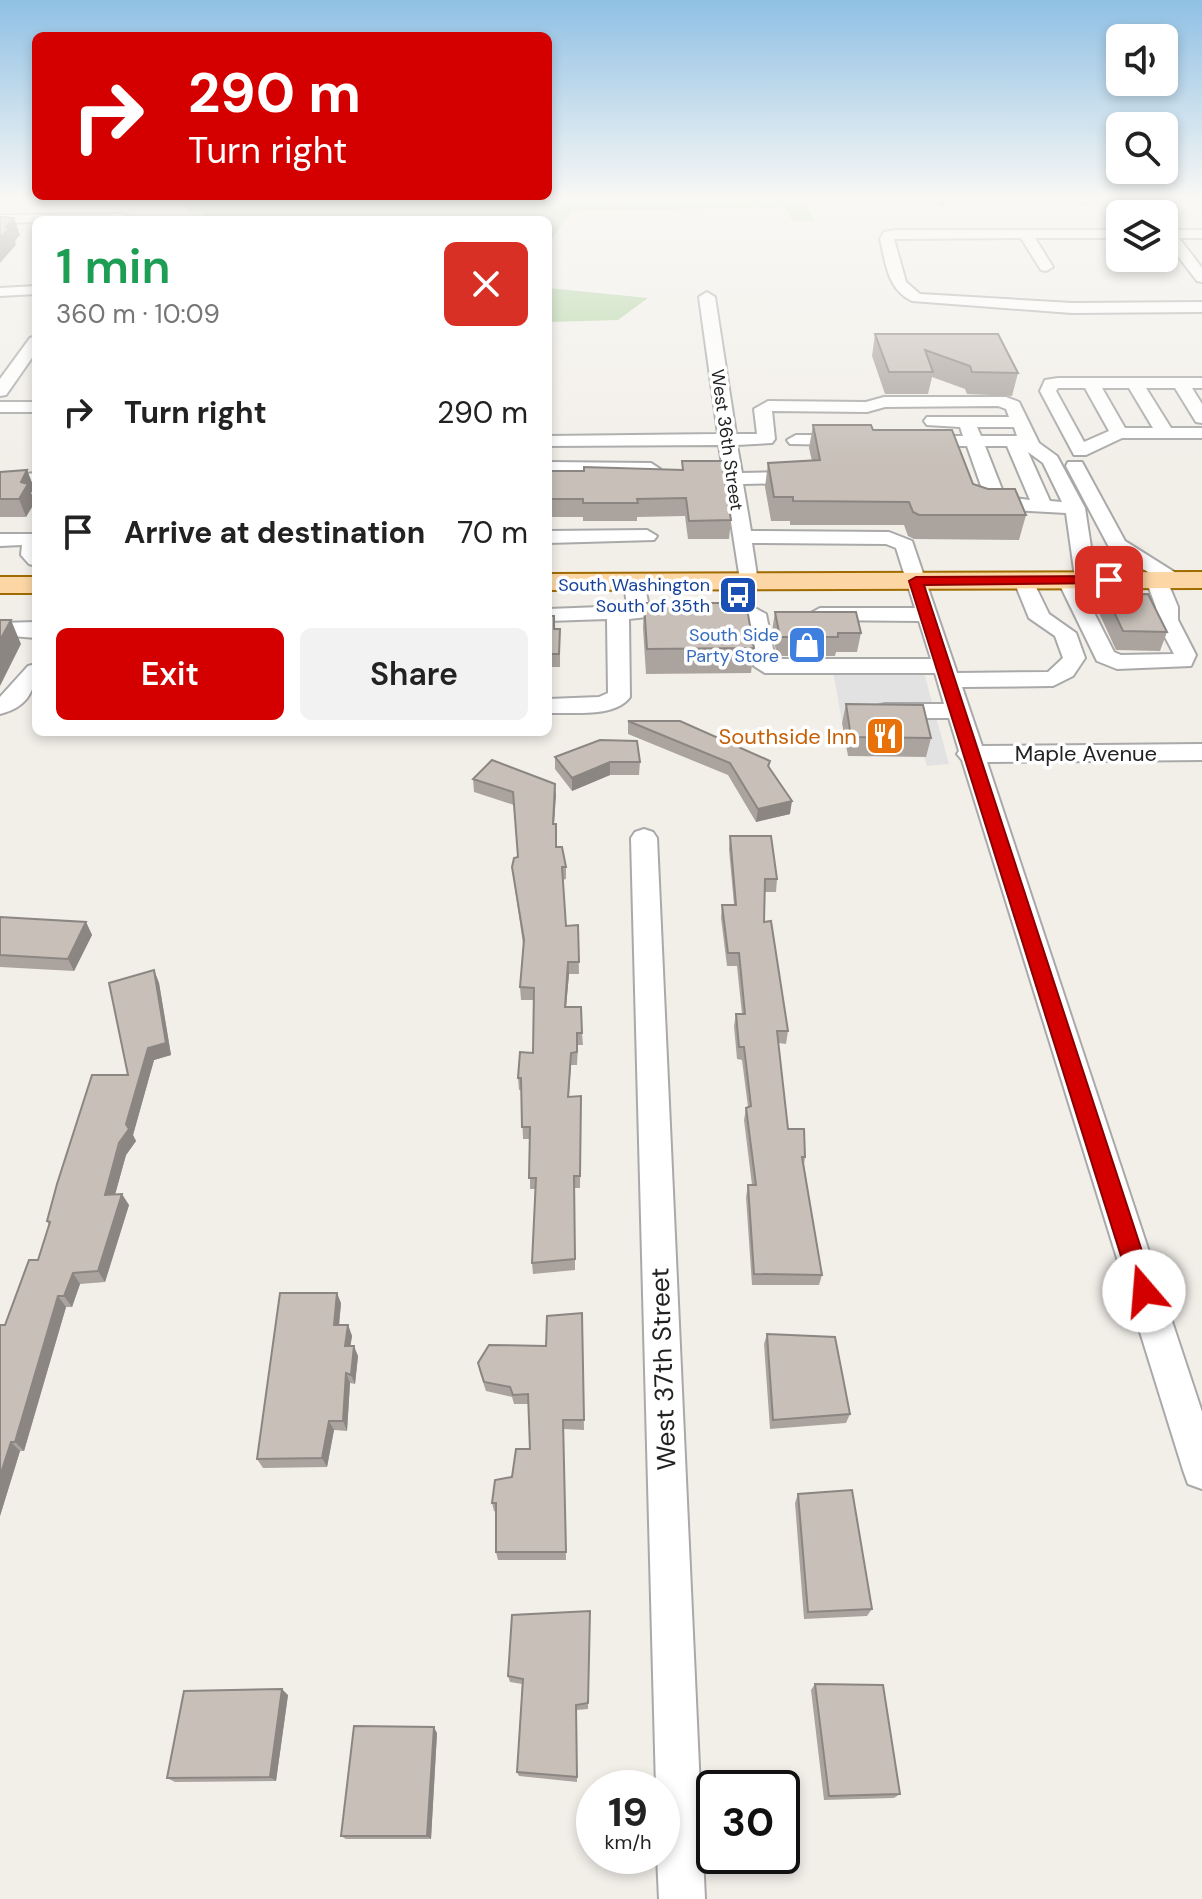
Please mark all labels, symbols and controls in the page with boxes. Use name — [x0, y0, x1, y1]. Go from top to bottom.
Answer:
map controls — [1106, 24, 1178, 272]
button: sound — [1106, 24, 1178, 96]
text: 290 m — [188, 56, 361, 129]
icon: right — [56, 64, 160, 168]
button: search — [1106, 112, 1178, 184]
text: Turn right — [188, 127, 347, 174]
button: layers — [1106, 200, 1178, 272]
text: 1 min — [56, 235, 171, 298]
button: close — [444, 242, 528, 326]
text: 360 m · 10:09 — [56, 297, 220, 331]
street label: West 36th Street — [705, 368, 749, 512]
icon: right — [56, 390, 100, 434]
text: Turn right — [124, 393, 267, 432]
text: 290 m — [437, 393, 528, 432]
icon: arrive — [56, 510, 100, 554]
text: Arrive at destination — [124, 513, 425, 552]
text: 70 m — [457, 513, 528, 552]
pin — [1075, 546, 1143, 614]
icon: arrive — [1087, 558, 1131, 602]
place label: South Washington South of 35th — [558, 573, 710, 618]
bus stop icon: South Washington South of 35th — [717, 574, 759, 616]
place label: South Side Party Store — [686, 623, 779, 668]
shop icon: South Side Party Store — [786, 624, 828, 666]
button: Exit — [56, 628, 284, 720]
button: Share — [300, 628, 528, 720]
restaurant icon: Southside Inn — [864, 715, 906, 757]
place label: Southside Inn — [718, 722, 857, 751]
street label: Maple Avenue — [1015, 739, 1157, 768]
position arrow — [1102, 1249, 1186, 1333]
street label: West 37th Street — [642, 1267, 684, 1471]
speed limit sign: 30 — [696, 1770, 800, 1874]
text: 19 — [608, 1786, 648, 1838]
text: km/h — [604, 1829, 652, 1855]

